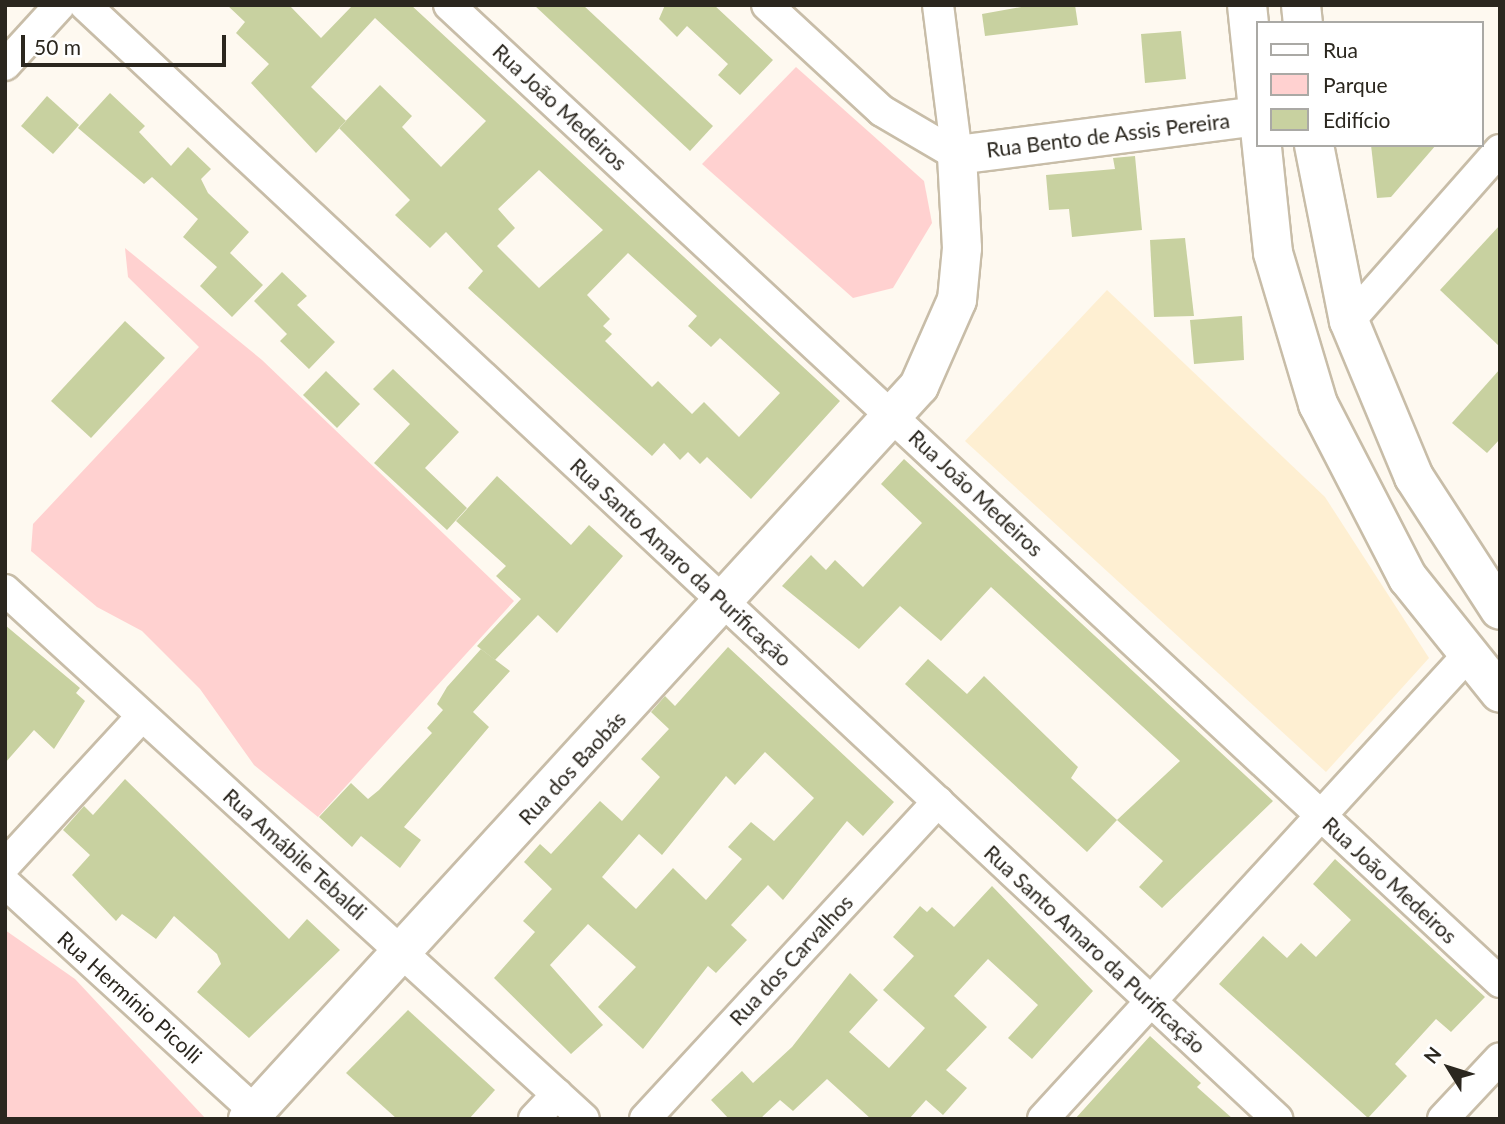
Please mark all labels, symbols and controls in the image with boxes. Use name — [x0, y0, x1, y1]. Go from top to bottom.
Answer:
scale bar — [24, 21, 229, 65]
legend — [1256, 21, 1484, 147]
text: 50 m — [34, 34, 81, 59]
text: Rua — [1323, 37, 1358, 62]
street label: Rua João Medeiros — [488, 38, 632, 176]
text: Parque — [1323, 72, 1388, 97]
text: Edifício — [1323, 107, 1390, 132]
street label: Rua Bento de Assis Pereira — [985, 108, 1231, 162]
street label: Rua João Medeiros — [904, 424, 1048, 562]
street label: Rua Santo Amaro da Purificação — [565, 453, 797, 671]
street label: Rua dos Baobás — [513, 706, 631, 830]
street label: Rua Amábile Tebaldi — [218, 783, 372, 925]
street label: Rua João Medeiros — [1318, 811, 1462, 949]
street label: Rua Santo Amaro da Purificação — [979, 840, 1211, 1058]
street label: Rua dos Carvalhos — [724, 890, 858, 1030]
street label: Rua Hermínio Picolli — [53, 926, 207, 1068]
north arrow — [1414, 1033, 1484, 1103]
text: N — [1418, 1042, 1446, 1068]

